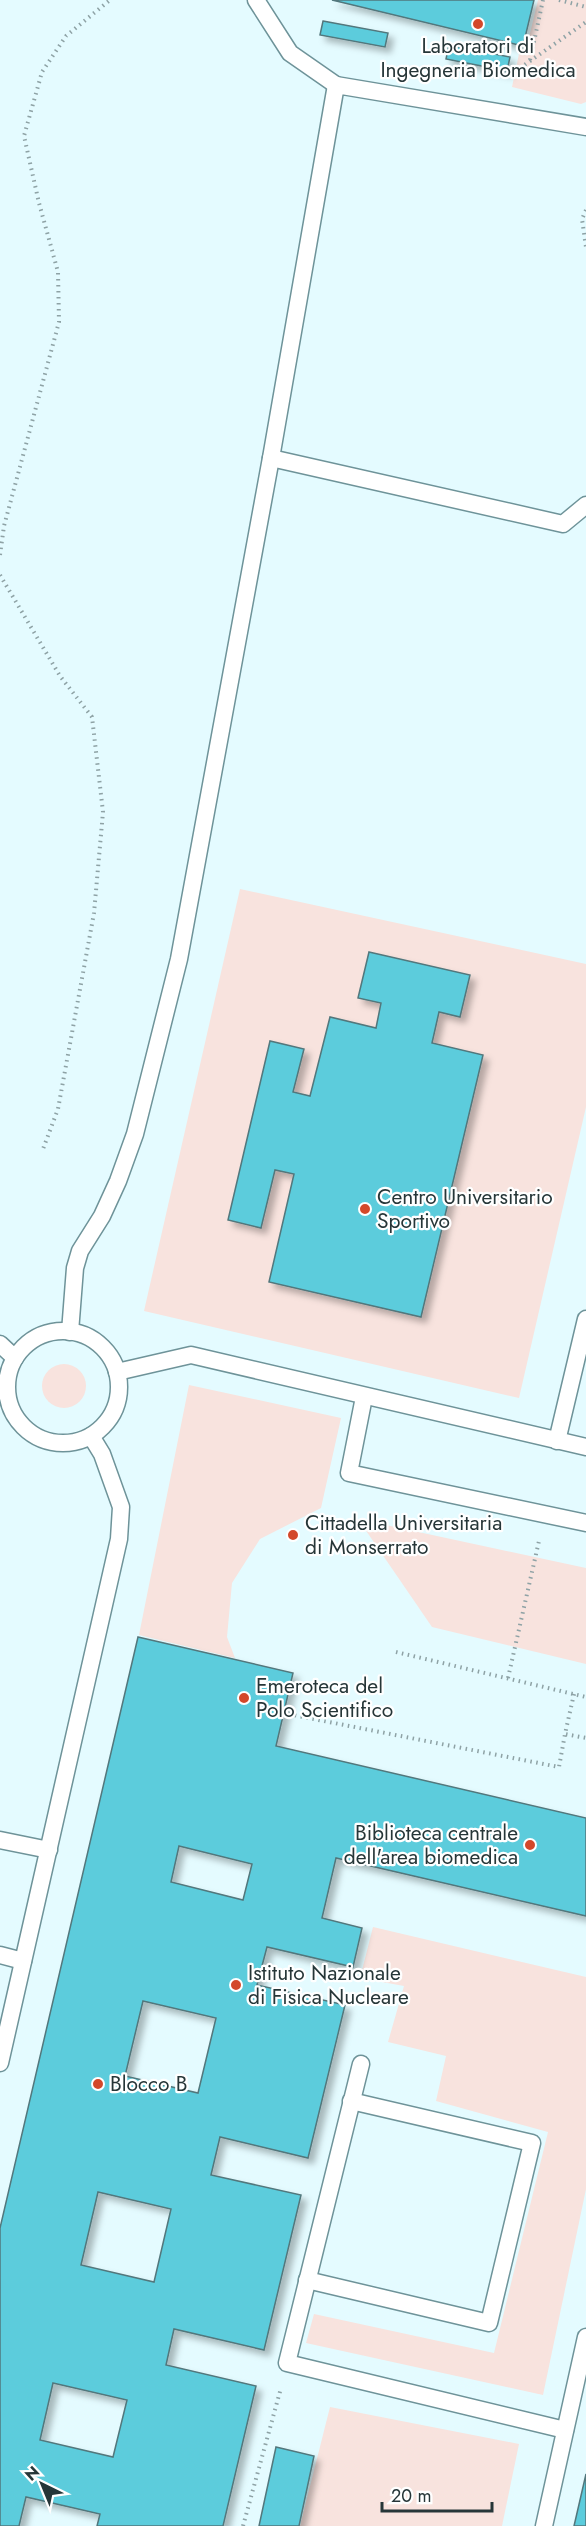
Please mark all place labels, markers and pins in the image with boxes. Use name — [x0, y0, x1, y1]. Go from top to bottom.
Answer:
marker: Laboratori di Ingegneria Biomedica — [471, 17, 485, 31]
place label: Laboratori di Ingegneria Biomedica — [380, 31, 576, 85]
place label: Centro Universitario Sportivo — [377, 1182, 553, 1236]
marker: Centro Universitario Sportivo — [358, 1202, 372, 1216]
place label: Cittadella Universitaria di Monserrato — [305, 1508, 502, 1562]
marker: Cittadella Universitaria di Monserrato — [286, 1528, 300, 1542]
place label: Emeroteca del Polo Scientifico — [256, 1671, 393, 1725]
marker: Emeroteca del Polo Scientifico — [237, 1691, 251, 1705]
place label: Biblioteca centrale dell'area biomedica — [344, 1818, 518, 1872]
marker: Biblioteca centrale dell'area biomedica — [523, 1838, 537, 1852]
place label: Istituto Nazionale di Fisica Nucleare — [248, 1958, 409, 2012]
marker: Istituto Nazionale di Fisica Nucleare — [229, 1978, 243, 1992]
place label: Blocco B — [110, 2069, 188, 2099]
marker: Blocco B — [91, 2077, 105, 2091]

